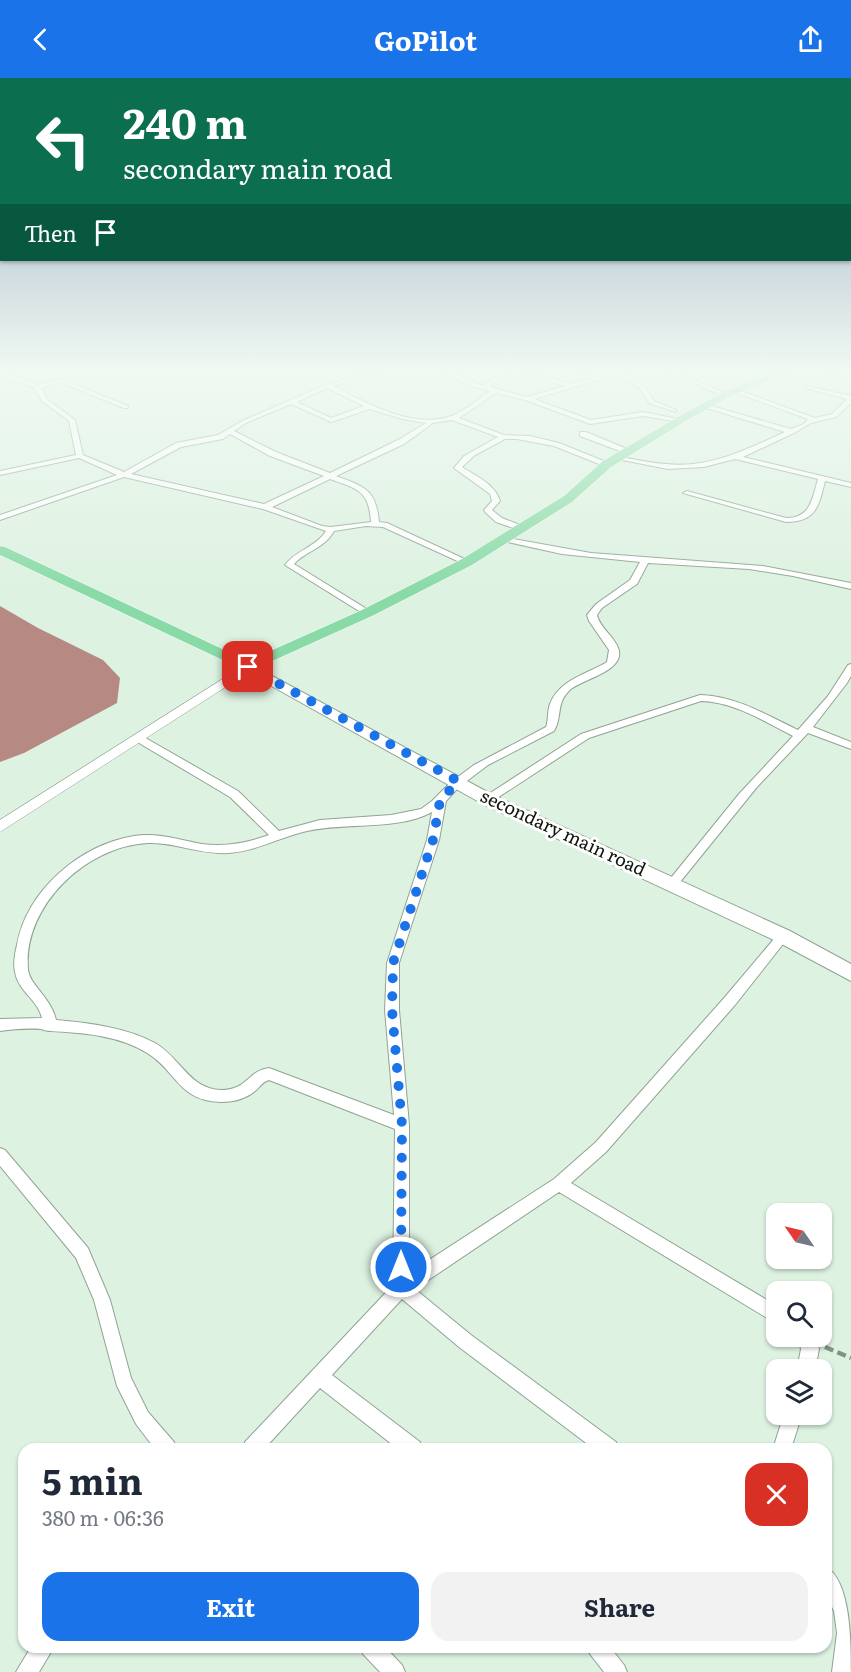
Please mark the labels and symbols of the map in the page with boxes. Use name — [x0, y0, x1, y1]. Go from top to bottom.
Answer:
pin — [222, 641, 273, 692]
street label: secondary main road — [476, 781, 651, 882]
north arrow — [766, 1203, 832, 1269]
position arrow — [369, 1235, 433, 1299]

